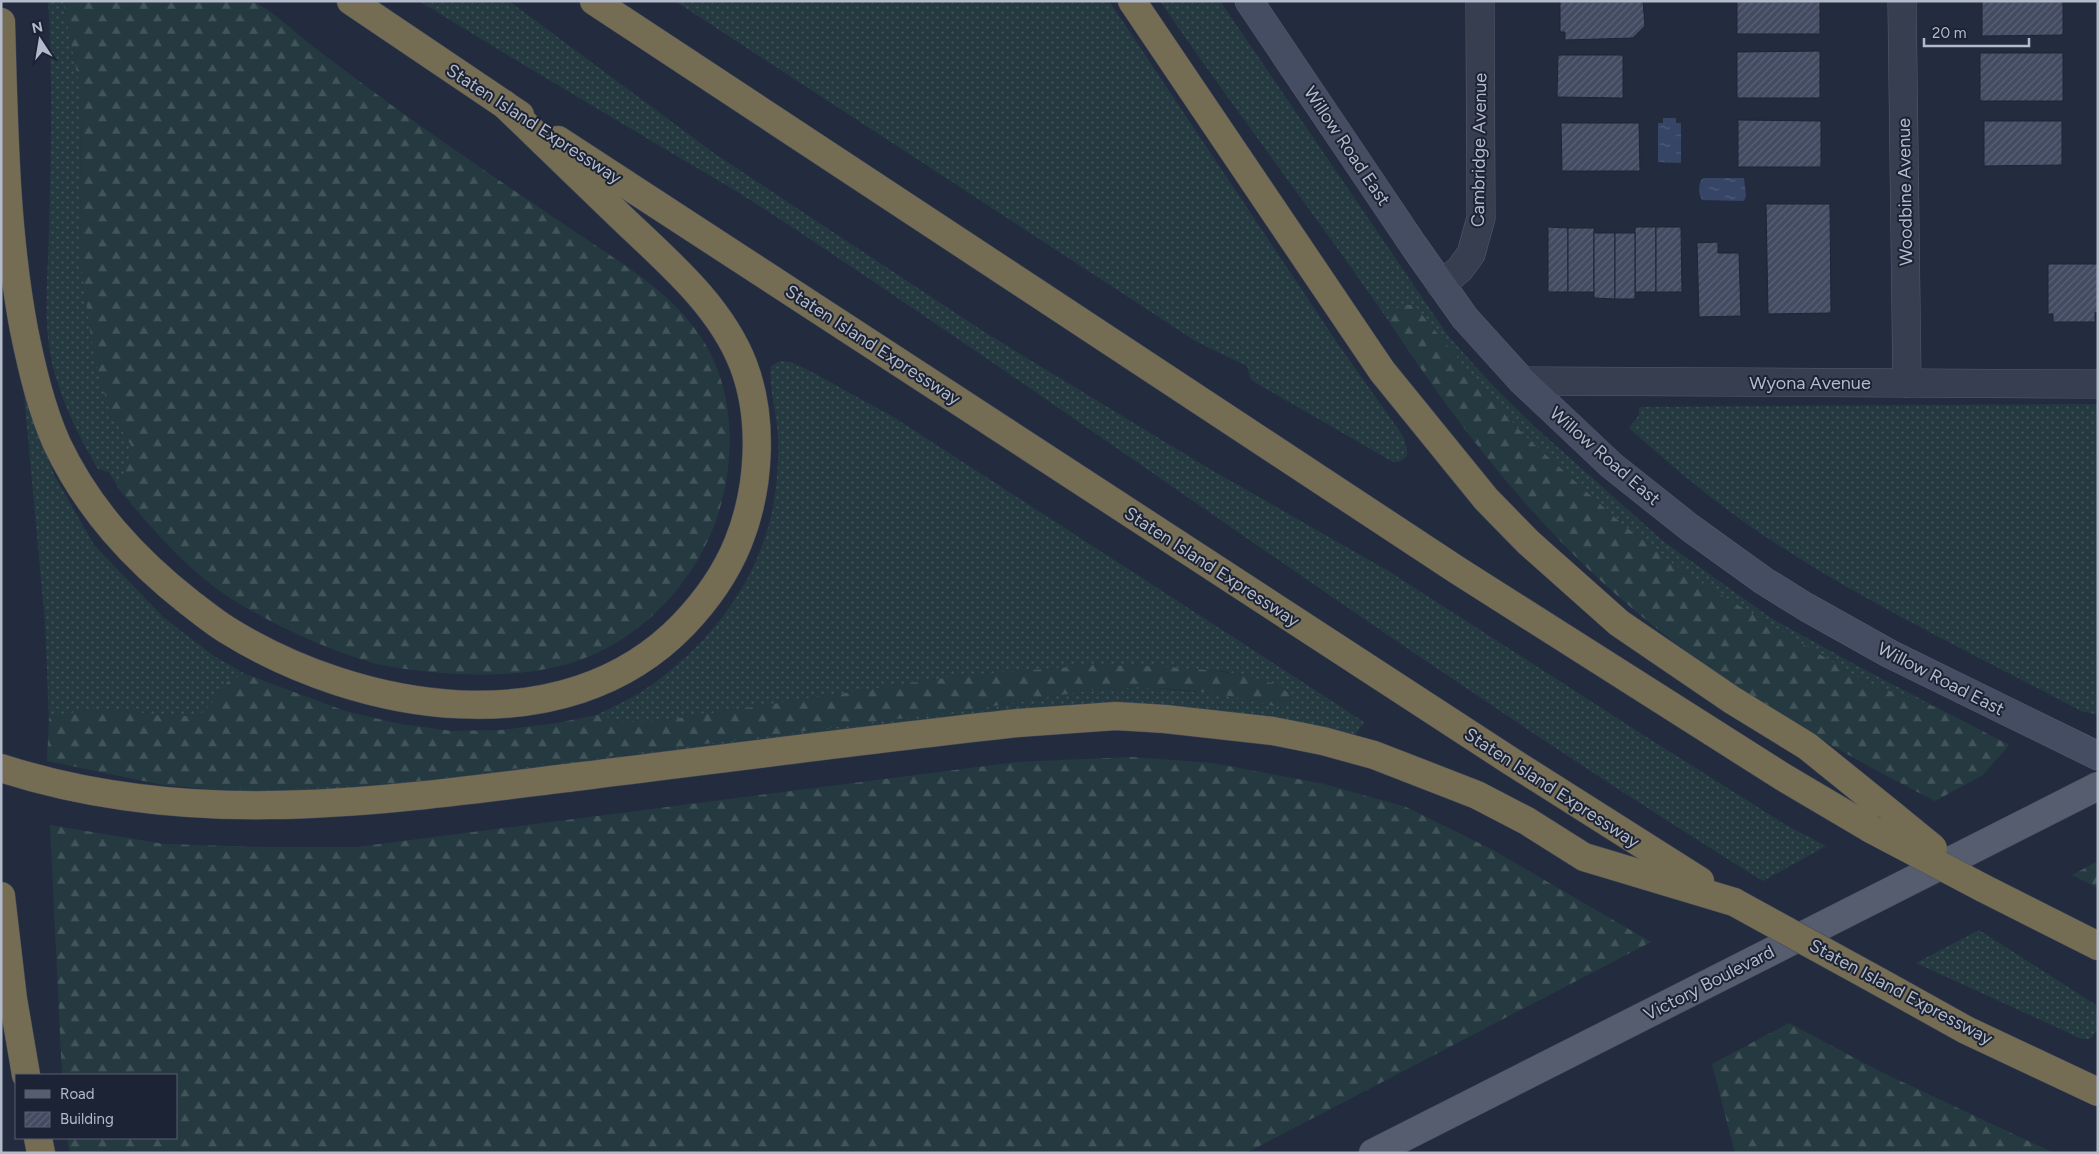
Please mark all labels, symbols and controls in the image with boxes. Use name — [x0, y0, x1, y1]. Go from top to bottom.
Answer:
north arrow — [15, 15, 65, 65]
scale bar — [1924, 15, 2029, 47]
text: N — [30, 18, 44, 37]
text: 20 m — [1932, 24, 1966, 42]
street label: Staten Island Expressway — [442, 59, 626, 189]
street label: Cambridge Avenue — [1467, 72, 1491, 227]
street label: Willow Road East — [1299, 82, 1395, 210]
street label: Woodbine Avenue — [1893, 118, 1917, 266]
street label: Staten Island Expressway — [781, 280, 965, 410]
street label: Wyona Avenue — [1749, 372, 1871, 394]
street label: Willow Road East — [1545, 402, 1665, 510]
street label: Staten Island Expressway — [1120, 502, 1304, 632]
street label: Willow Road East — [1874, 638, 2008, 720]
street label: Staten Island Expressway — [1460, 723, 1644, 853]
street label: Staten Island Expressway — [1806, 934, 1997, 1050]
street label: Victory Boulevard — [1640, 941, 1778, 1025]
legend — [15, 1074, 178, 1139]
text: Road — [60, 1085, 95, 1103]
text: Building — [60, 1110, 114, 1128]

